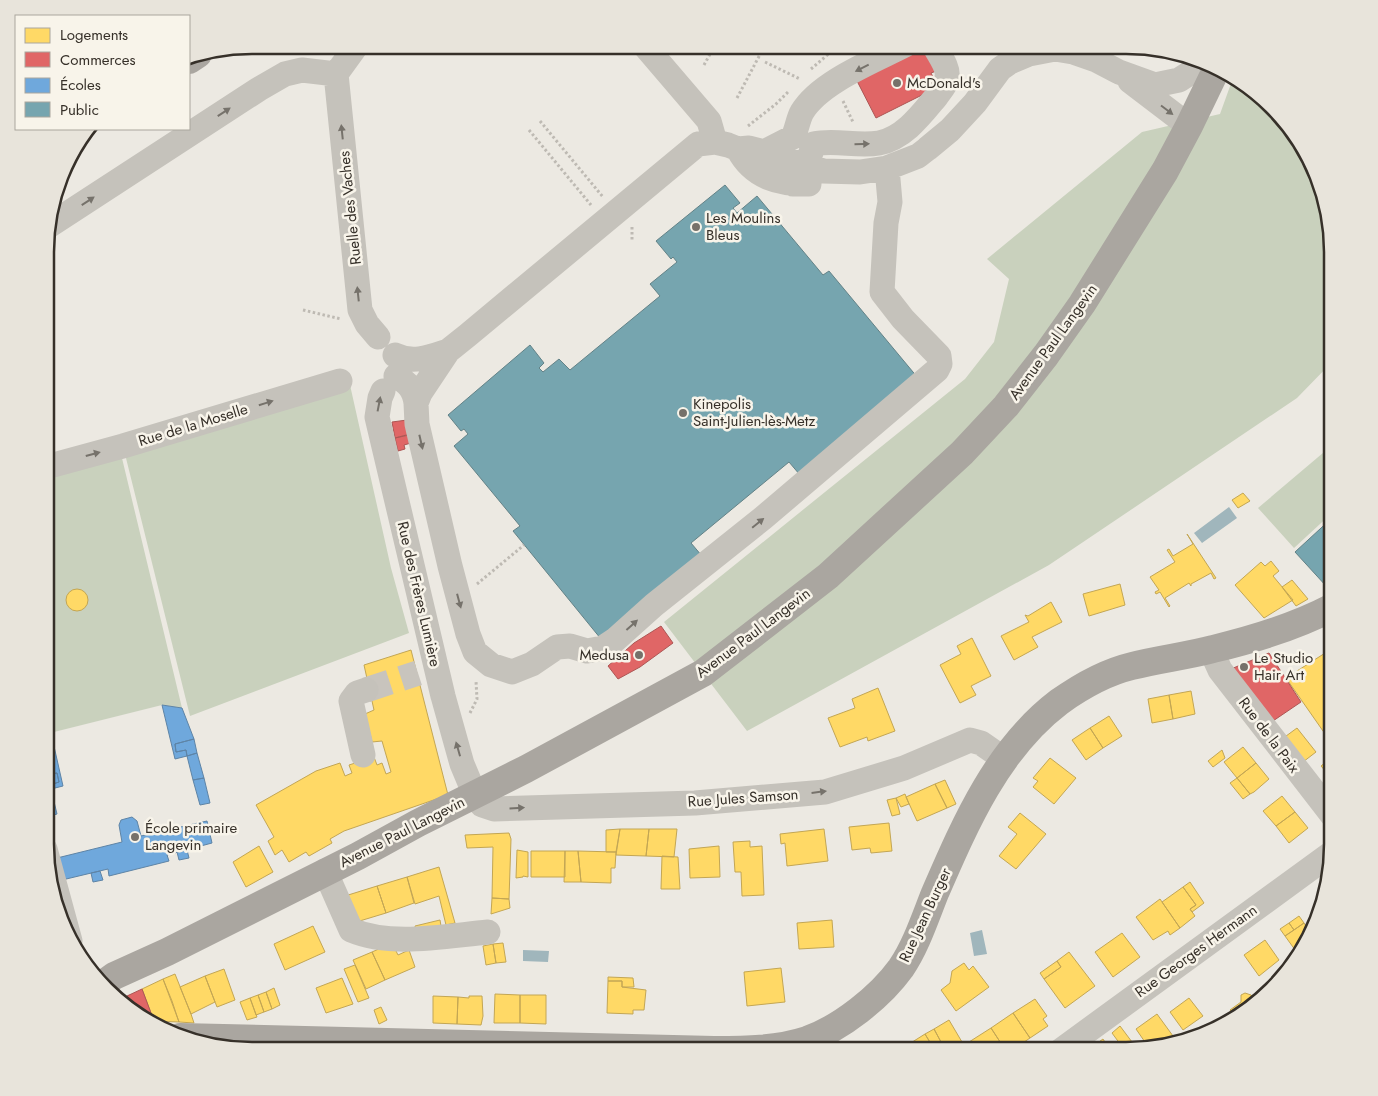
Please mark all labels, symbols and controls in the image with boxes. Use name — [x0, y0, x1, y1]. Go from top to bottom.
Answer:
legend — [15, 15, 190, 130]
text: Logements — [60, 24, 128, 46]
text: Commerces — [60, 49, 135, 71]
one-way arrow — [854, 64, 869, 72]
place label: McDonald's — [907, 72, 981, 94]
text: Écoles — [60, 74, 101, 96]
marker: McDonald's — [891, 77, 903, 89]
text: Public — [60, 99, 99, 121]
one-way arrow — [1160, 105, 1173, 116]
one-way arrow — [217, 107, 230, 117]
one-way arrow — [338, 124, 346, 140]
one-way arrow — [854, 140, 870, 148]
street label: Ruelle des Vaches — [333, 150, 367, 266]
one-way arrow — [81, 196, 94, 205]
place label: Les Moulins Bleus — [706, 207, 781, 246]
marker: Les Moulins Bleus — [690, 221, 702, 233]
street label: Avenue Paul Langevin — [1003, 280, 1103, 404]
one-way arrow — [354, 286, 362, 302]
place label: Kinepolis Saint-Julien-lès-Metz — [693, 393, 815, 432]
one-way arrow — [376, 395, 384, 411]
street label: Rue de la Moselle — [136, 398, 251, 452]
one-way arrow — [259, 399, 274, 407]
marker: Kinepolis Saint-Julien-lès-Metz — [677, 407, 689, 419]
one-way arrow — [417, 435, 425, 450]
one-way arrow — [86, 450, 101, 458]
one-way arrow — [751, 517, 764, 528]
street label: Rue des Frères Lumière — [392, 519, 446, 669]
street label: Avenue Paul Langevin — [691, 583, 815, 683]
one-way arrow — [455, 593, 463, 608]
one-way arrow — [625, 619, 637, 631]
place label: Medusa — [579, 644, 629, 666]
place label: Le Studio Hair Art — [1254, 647, 1313, 686]
marker: Medusa — [633, 649, 645, 661]
marker: Le Studio Hair Art — [1238, 661, 1250, 673]
street label: Rue de la Paix — [1233, 693, 1305, 778]
one-way arrow — [454, 741, 462, 757]
street label: Rue Jules Samson — [687, 783, 799, 813]
one-way arrow — [811, 788, 827, 796]
street label: Avenue Paul Langevin — [335, 791, 469, 873]
one-way arrow — [509, 803, 525, 811]
place label: École primaire Langevin — [145, 817, 238, 856]
marker: École primaire Langevin — [129, 831, 141, 843]
street label: Rue Jean Burger — [893, 863, 957, 966]
street label: Rue Georges Hermann — [1130, 899, 1262, 1003]

